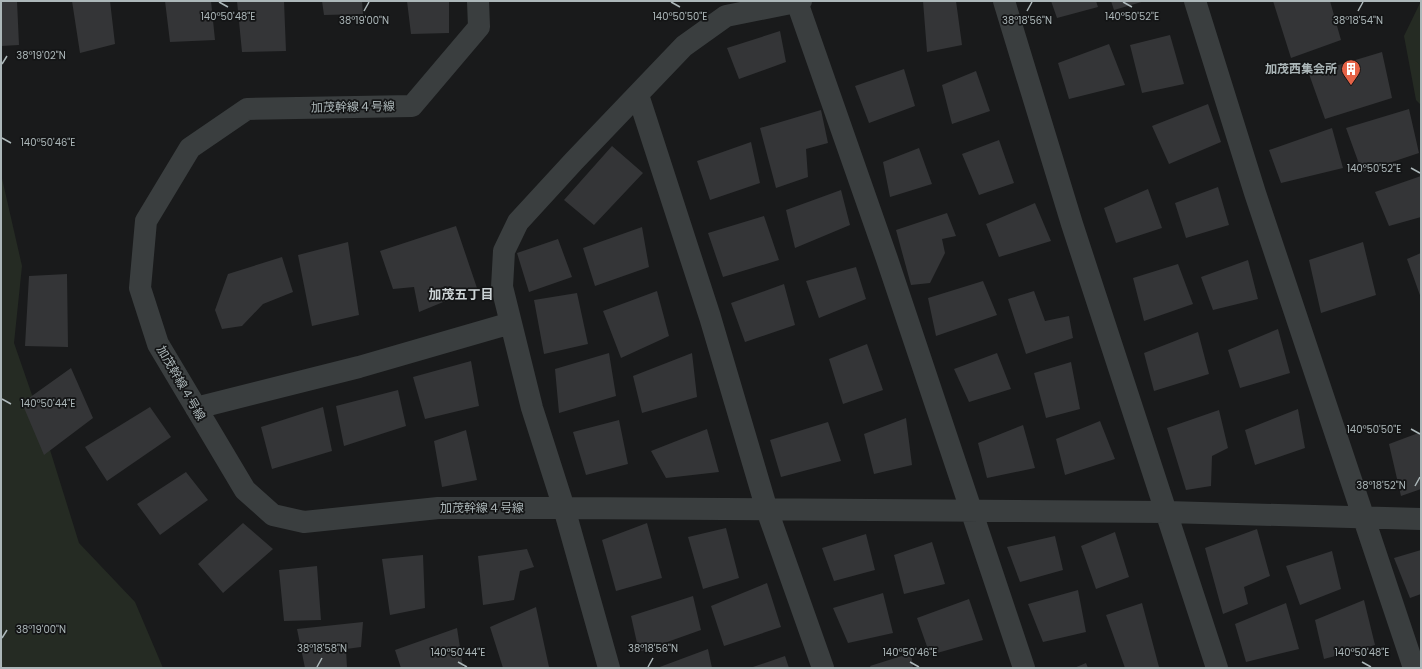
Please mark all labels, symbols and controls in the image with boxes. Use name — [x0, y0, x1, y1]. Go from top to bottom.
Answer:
text: 140°50'48"E — [201, 9, 255, 24]
text: 140°50'50"E — [653, 9, 707, 24]
text: 140°50'52"E — [1105, 9, 1159, 24]
text: 38°19'00"N — [339, 13, 389, 28]
text: 38°18'56"N — [1002, 13, 1052, 28]
text: 38°18'54"N — [1333, 13, 1383, 28]
text: 38°19'02"N — [16, 48, 66, 63]
building icon: 加茂西集会所 — [1340, 58, 1362, 86]
place label: 加茂西集会所 — [1265, 60, 1337, 77]
street label: 加茂幹線４号線 — [311, 97, 395, 116]
text: 140°50'46"E — [21, 135, 75, 150]
text: 140°50'52"E — [1347, 161, 1401, 176]
district label: 加茂五丁目 — [428, 285, 494, 304]
street label: 加茂幹線４号線 — [153, 342, 210, 423]
text: 140°50'44"E — [21, 396, 75, 411]
text: 140°50'50"E — [1347, 422, 1401, 437]
text: 38°18'52"N — [1356, 478, 1406, 493]
street label: 加茂幹線４号線 — [440, 499, 524, 516]
text: 38°19'00"N — [16, 622, 66, 637]
text: 38°18'58"N — [297, 641, 347, 656]
text: 38°18'56"N — [628, 641, 678, 656]
text: 140°50'44"E — [431, 645, 485, 660]
text: 140°50'46"E — [883, 645, 937, 660]
text: 140°50'48"E — [1335, 645, 1389, 660]

